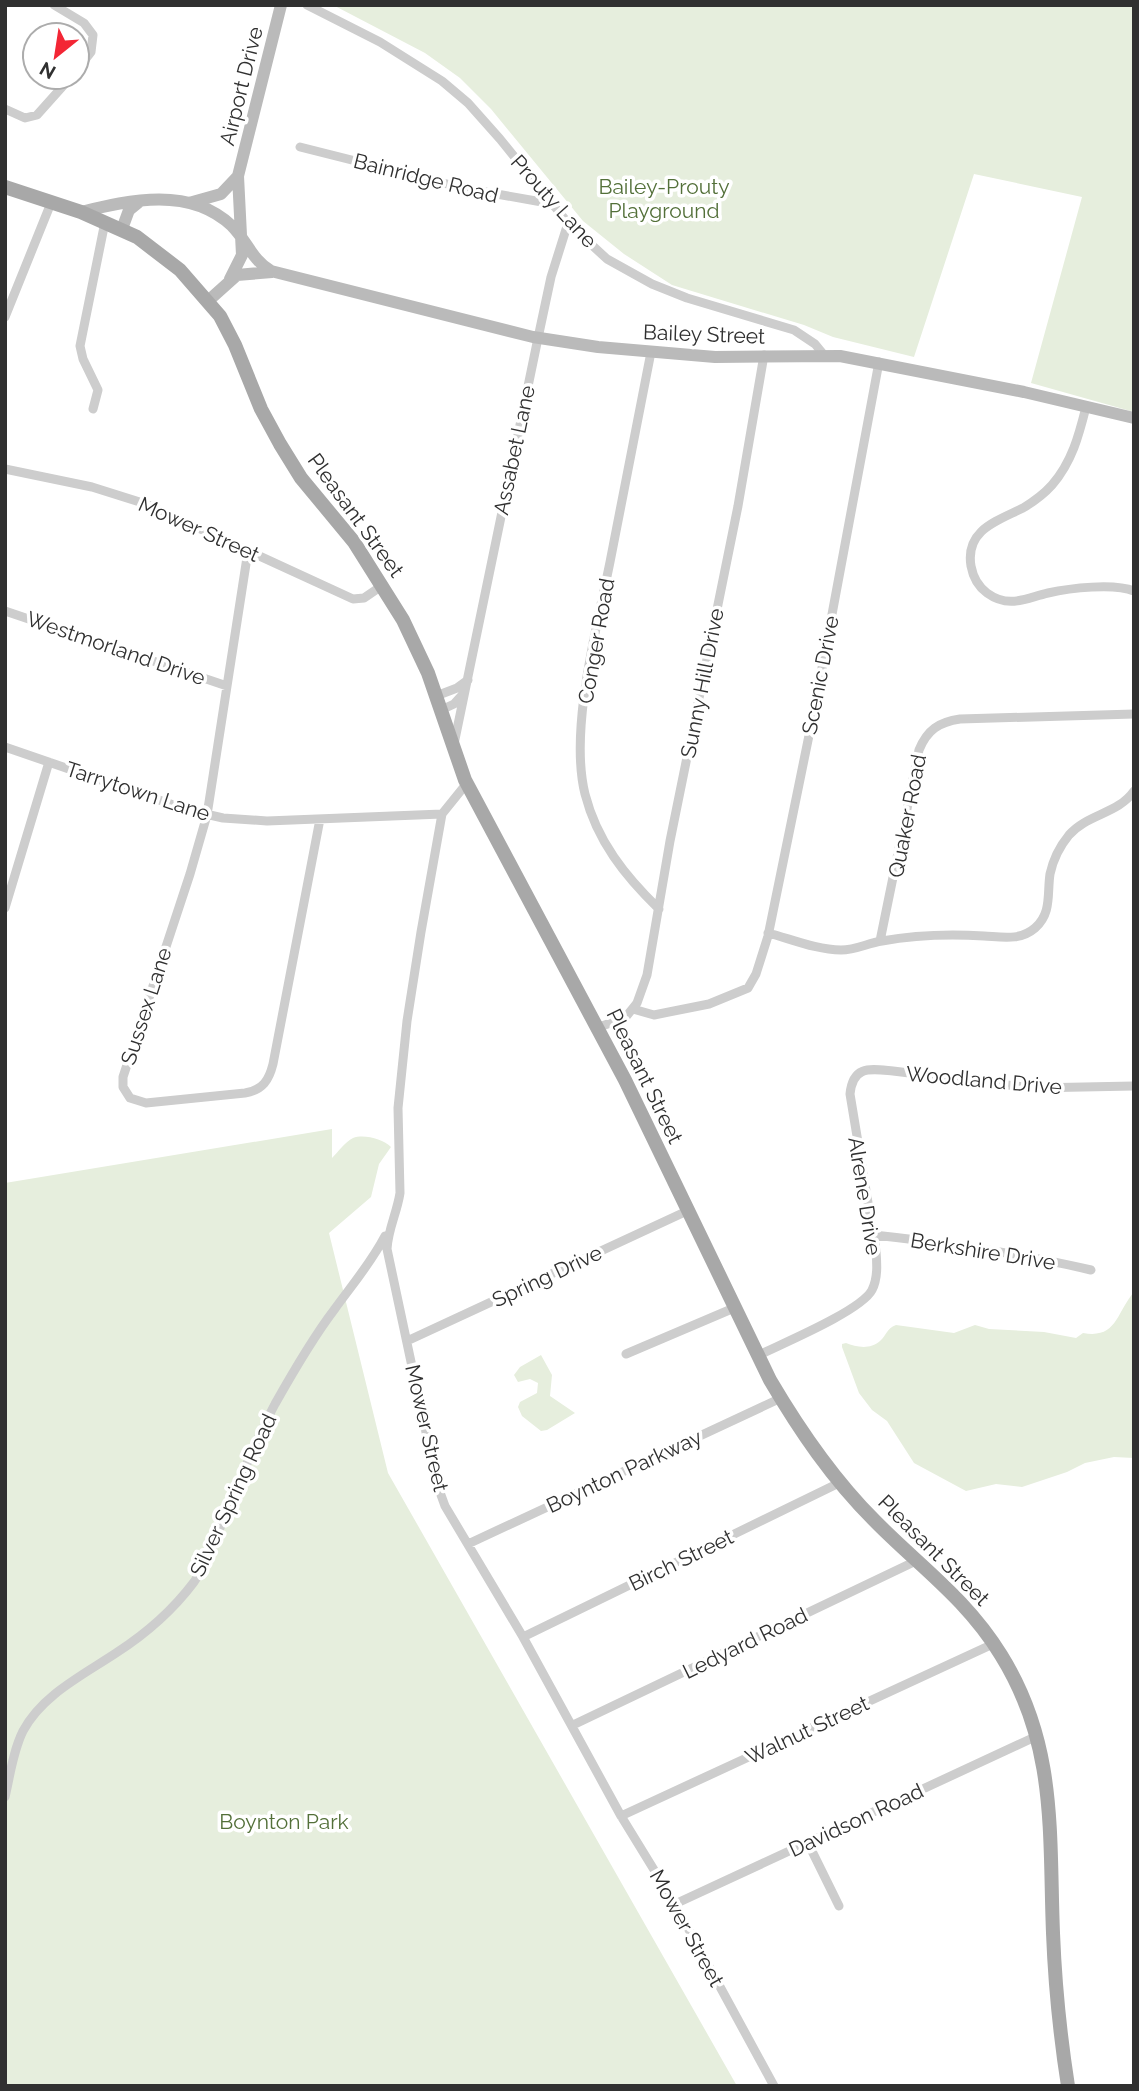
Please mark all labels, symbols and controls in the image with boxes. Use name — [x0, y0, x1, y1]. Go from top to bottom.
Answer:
north arrow — [21, 21, 91, 91]
street label: Airport Drive — [214, 24, 268, 148]
text: N — [36, 58, 59, 84]
street label: Bainridge Road — [351, 148, 501, 208]
street label: Prouty Lane — [506, 149, 602, 253]
park label: Bailey-Prouty Playground — [598, 174, 730, 223]
street label: Bailey Street — [643, 319, 765, 349]
street label: Assabet Lane — [488, 383, 540, 517]
street label: Pleasant Street — [303, 448, 409, 582]
street label: Mower Street — [135, 491, 263, 567]
street label: Conger Road — [573, 576, 619, 706]
street label: Westmorland Drive — [23, 606, 209, 690]
street label: Sunny Hill Drive — [675, 606, 729, 760]
street label: Scenic Drive — [796, 614, 844, 736]
street label: Quaker Road — [883, 752, 931, 880]
street label: Tarrytown Lane — [63, 756, 213, 826]
street label: Sussex Lane — [115, 944, 177, 1068]
street label: Pleasant Street — [602, 1005, 688, 1147]
street label: Woodland Drive — [905, 1061, 1063, 1099]
street label: Alrene Drive — [843, 1135, 887, 1257]
street label: Berkshire Drive — [909, 1227, 1057, 1275]
street label: Spring Drive — [488, 1240, 606, 1312]
street label: Mower Street — [400, 1362, 454, 1494]
street label: Silver Spring Road — [184, 1410, 282, 1580]
street label: Boynton Parkway — [542, 1424, 706, 1518]
street label: Pleasant Street — [873, 1489, 995, 1611]
street label: Birch Street — [625, 1524, 737, 1596]
street label: Ledyard Road — [678, 1602, 812, 1684]
street label: Walnut Street — [741, 1690, 873, 1770]
street label: Davidson Road — [785, 1778, 927, 1862]
park label: Boynton Park — [219, 1809, 349, 1834]
street label: Mower Street — [645, 1865, 729, 1991]

